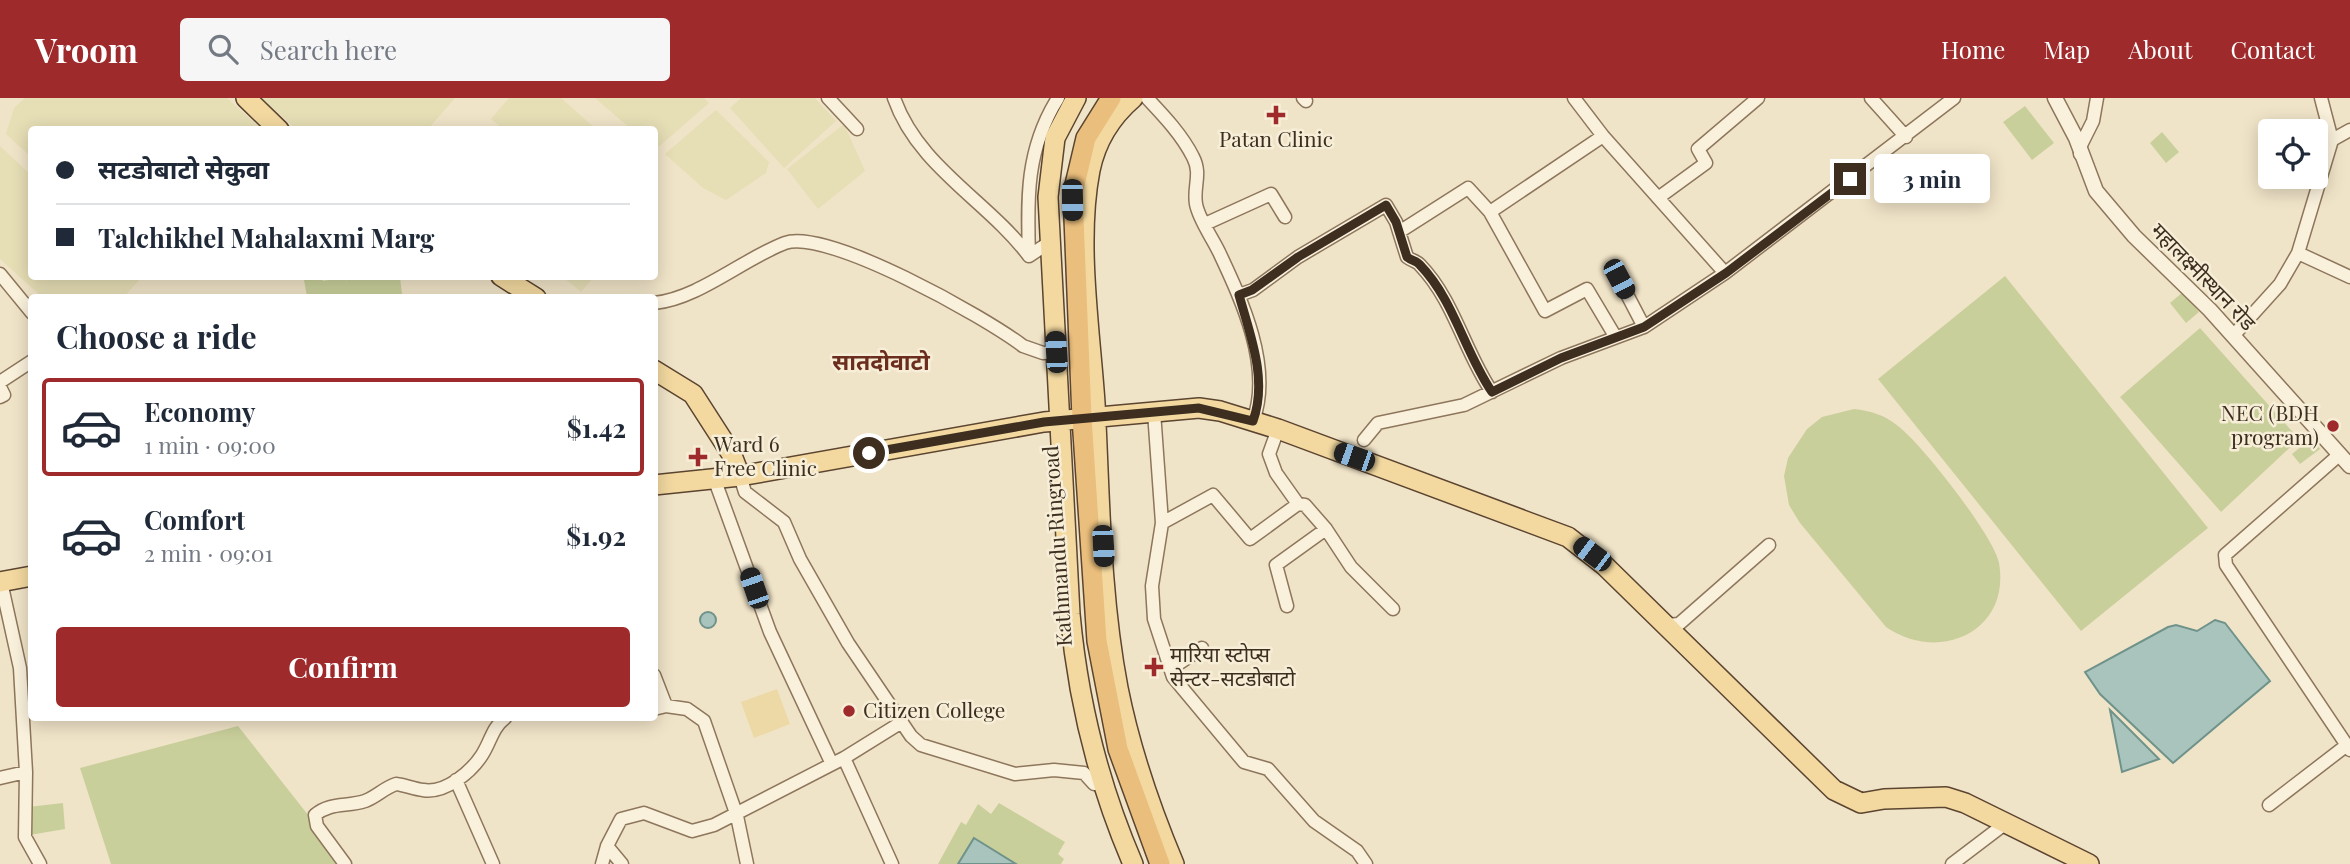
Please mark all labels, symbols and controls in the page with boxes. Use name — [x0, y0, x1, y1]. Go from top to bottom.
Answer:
search box — [180, 18, 670, 81]
text: Vroom — [35, 27, 138, 71]
icon: search — [204, 30, 242, 68]
text: Search here — [260, 32, 397, 67]
text: Home — [1941, 33, 2005, 65]
text: Map — [2043, 33, 2090, 65]
text: About — [2128, 33, 2192, 65]
text: Contact — [2230, 33, 2315, 65]
marker: Patan Clinic — [1266, 105, 1286, 125]
map controls — [2258, 119, 2328, 189]
button: locate — [2258, 119, 2328, 189]
place label: Patan Clinic — [1219, 124, 1333, 152]
text: सटडोबाटो सेकुवा — [98, 151, 269, 186]
callout: 3 min — [1874, 154, 1990, 204]
route end — [1834, 163, 1866, 195]
text: 3 min — [1903, 163, 1961, 194]
car — [1062, 179, 1083, 221]
street label: महालक्ष्मीस्थान रोड — [2146, 216, 2263, 336]
text: Talchikhel Mahalaxmi Marg — [98, 220, 434, 255]
car — [1600, 256, 1639, 302]
text: Choose a ride — [56, 314, 257, 357]
car — [1045, 330, 1068, 374]
district label: सातदोवाटो — [832, 345, 931, 376]
text: Economy — [144, 394, 255, 429]
icon: car — [60, 396, 123, 459]
place label: NEC (BDH program) — [2221, 398, 2319, 450]
text: $1.42 — [567, 410, 626, 445]
marker: NEC (BDH program) — [2325, 418, 2341, 434]
text: 1 min · 09:00 — [144, 429, 276, 460]
place label: Ward 6 Free Clinic — [713, 429, 817, 481]
route start — [853, 437, 885, 469]
car — [1331, 440, 1378, 474]
street label: Kathmandu Ringroad — [1035, 445, 1077, 648]
marker: Ward 6 Free Clinic — [688, 447, 708, 467]
text: Comfort — [144, 502, 245, 537]
icon: car — [60, 504, 123, 567]
text: $1.92 — [566, 518, 626, 553]
car — [1092, 524, 1115, 568]
car — [1569, 533, 1616, 575]
text: 2 min · 09:01 — [144, 537, 273, 568]
car — [738, 565, 771, 611]
button: Confirm — [56, 627, 630, 707]
place label: मारिया स्टोप्स सेन्टर-सटडोबाटो — [1170, 639, 1296, 691]
marker: मारिया स्टोप्स सेन्टर-सटडोबाटो — [1144, 657, 1164, 677]
place label: Citizen College — [863, 695, 1005, 723]
marker: Citizen College — [841, 703, 857, 719]

